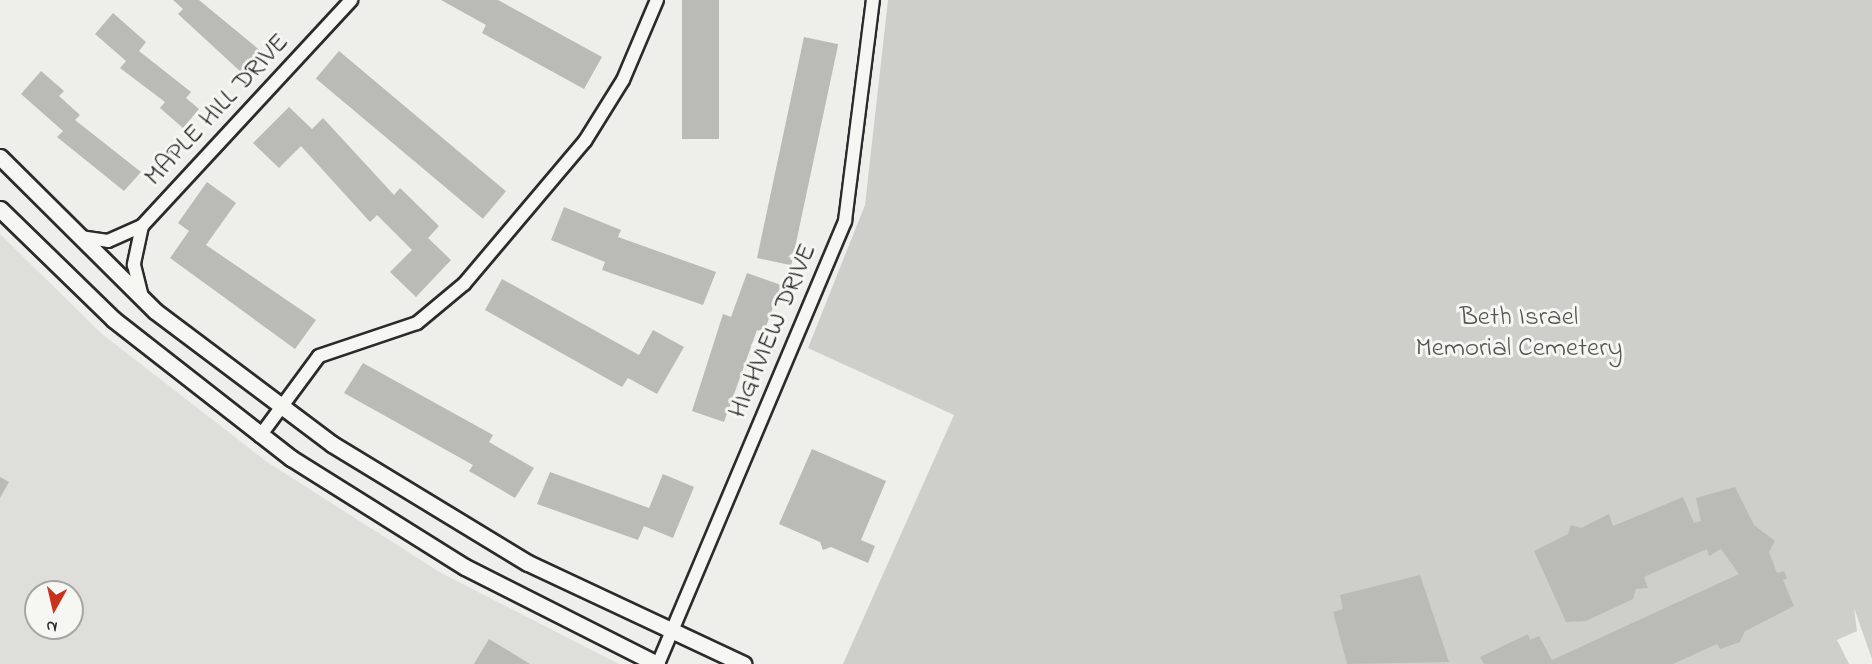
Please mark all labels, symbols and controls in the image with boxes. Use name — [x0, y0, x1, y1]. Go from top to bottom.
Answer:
street label: MAPLE HILL DRIVE — [138, 27, 296, 193]
street label: HIGHVIEW DRIVE — [722, 239, 824, 423]
park label: Beth Israel Memorial Cemetery — [1415, 301, 1623, 364]
north arrow — [24, 580, 84, 640]
text: N — [45, 613, 59, 638]

